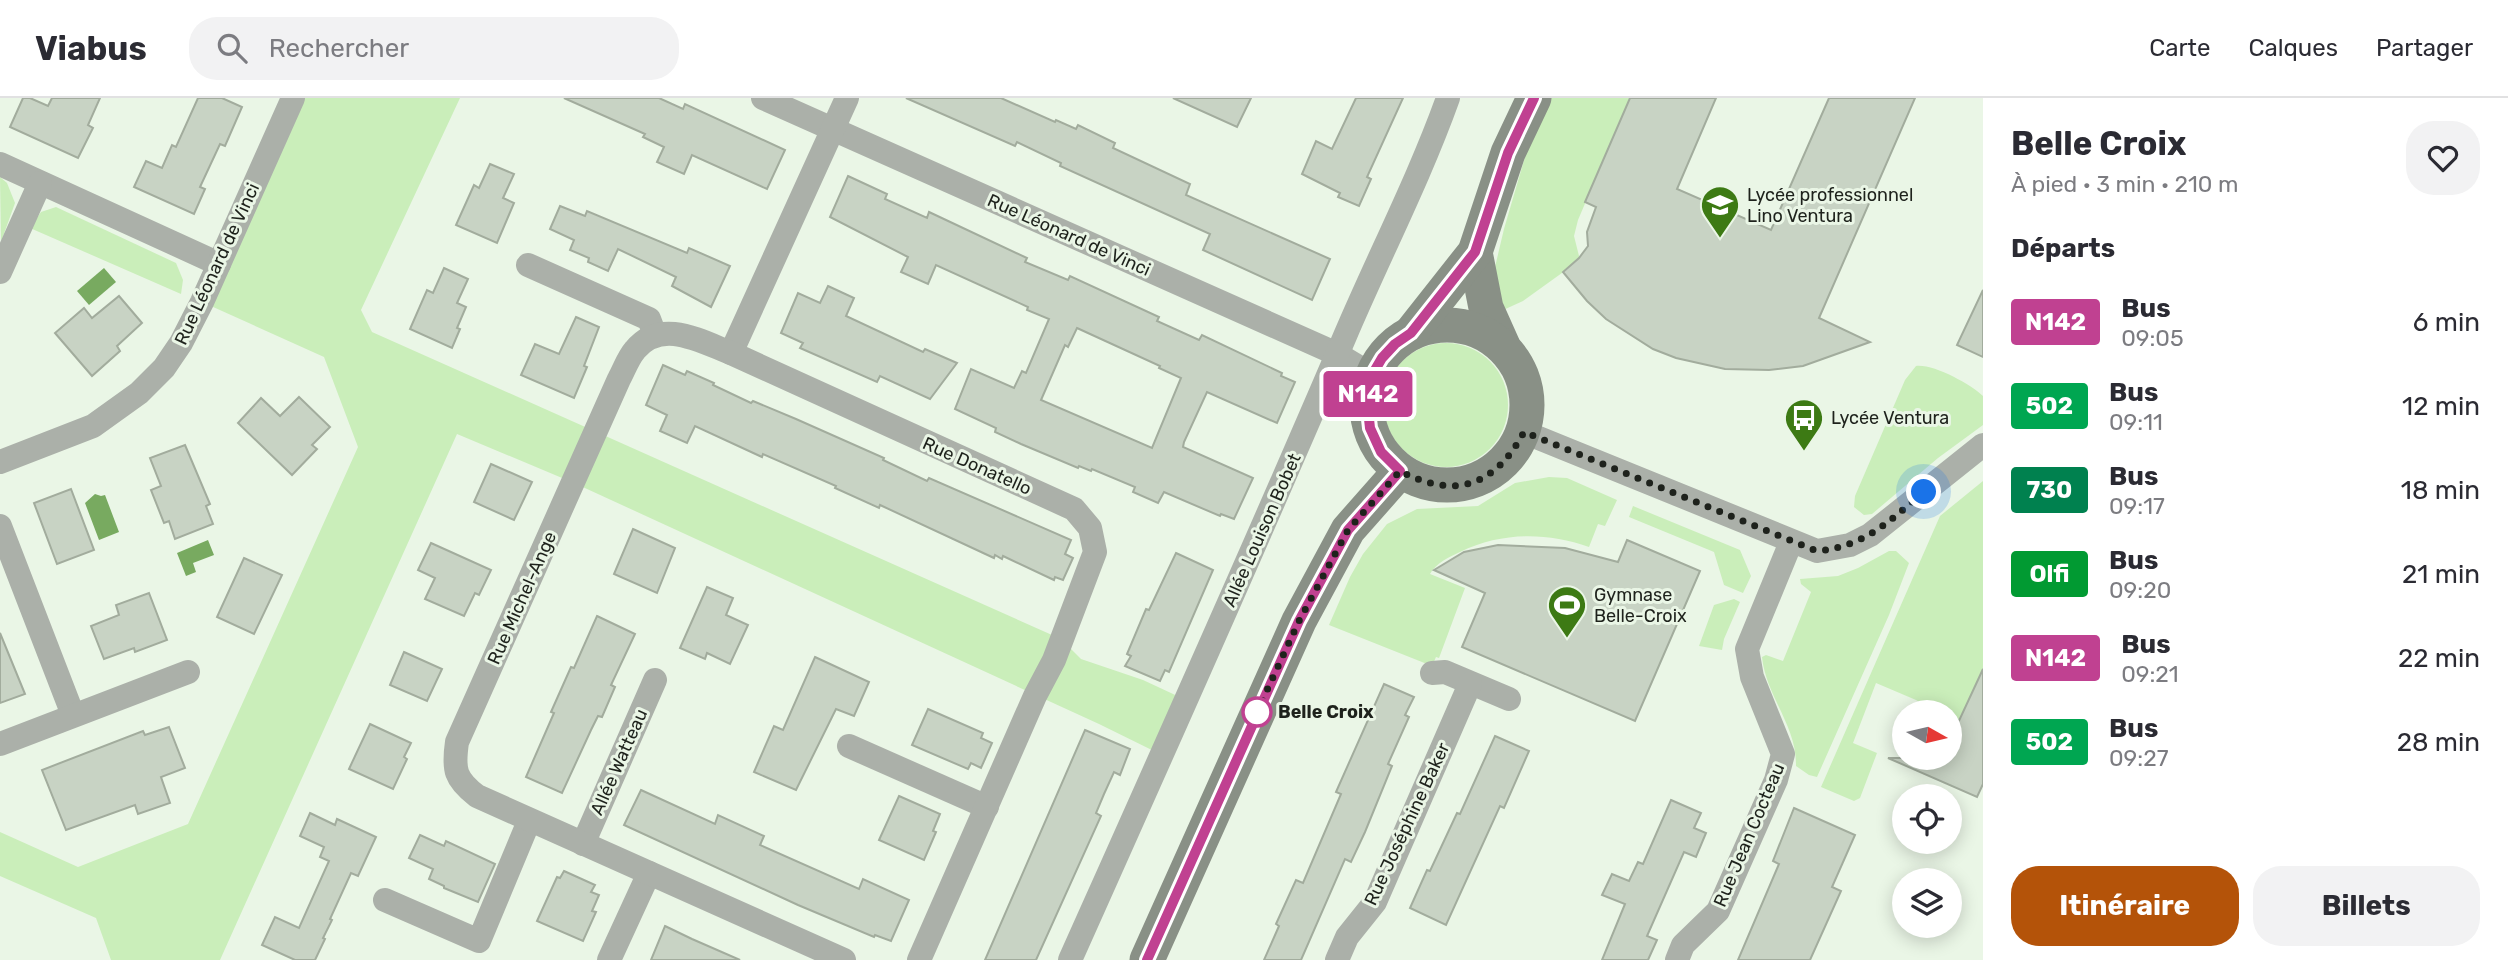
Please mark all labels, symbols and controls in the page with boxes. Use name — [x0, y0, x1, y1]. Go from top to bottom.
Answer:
search box — [189, 17, 679, 80]
text: Viabus — [35, 29, 147, 68]
icon: search — [213, 29, 251, 67]
text: Rechercher — [269, 33, 409, 64]
text: Carte — [2149, 34, 2210, 62]
text: Calques — [2248, 34, 2338, 62]
text: Partager — [2376, 34, 2473, 62]
button: heart — [2406, 121, 2480, 195]
text: Belle Croix — [2011, 124, 2186, 163]
text: À pied · 3 min · 210 m — [2011, 170, 2238, 198]
street label: Rue Léonard de Vinci — [170, 180, 264, 348]
school or university icon: Lycée professionnel Lino Ventura — [1699, 184, 1741, 239]
place label: Lycée professionnel Lino Ventura — [1747, 184, 1913, 227]
street label: Rue Léonard de Vinci — [984, 189, 1154, 281]
text: Départs — [2011, 233, 2115, 264]
text: Bus — [2121, 293, 2171, 324]
text: 6 min — [2413, 307, 2480, 338]
text: N142 — [2025, 308, 2086, 336]
text: 09:05 — [2121, 324, 2184, 352]
line badge: N142 — [1319, 371, 1417, 417]
text: Bus — [2109, 377, 2158, 408]
text: N142 — [1337, 380, 1399, 408]
text: 12 min — [2402, 391, 2480, 422]
text: 502 — [2026, 392, 2073, 420]
bus stop icon: Lycée Ventura — [1783, 397, 1825, 452]
place label: Lycée Ventura — [1831, 407, 1949, 429]
text: 09:11 — [2109, 408, 2163, 436]
street label: Rue Donatello — [919, 432, 1035, 500]
street label: Allée Louison Bobet — [1218, 450, 1306, 610]
text: Bus — [2109, 461, 2158, 492]
your location — [1906, 474, 1941, 509]
text: 18 min — [2401, 475, 2480, 506]
text: 730 — [2027, 476, 2072, 504]
text: 09:17 — [2109, 492, 2165, 520]
street label: Rue Michel-Ange — [483, 528, 561, 668]
text: Bus — [2109, 545, 2158, 576]
text: 21 min — [2402, 559, 2480, 590]
text: Olfi — [2029, 560, 2070, 588]
text: 09:20 — [2109, 576, 2171, 604]
sports icon: Gymnase Belle-Croix — [1546, 584, 1588, 639]
place label: Gymnase Belle-Croix — [1594, 584, 1687, 627]
text: Bus — [2121, 629, 2171, 660]
text: 22 min — [2398, 643, 2480, 674]
text: N142 — [2025, 644, 2086, 672]
text: 09:21 — [2121, 660, 2179, 688]
marker: Belle Croix — [1242, 697, 1272, 727]
north arrow — [1892, 700, 1962, 770]
map controls — [1892, 700, 1962, 938]
place label: Belle Croix — [1278, 701, 1374, 723]
street label: Allée Watteau — [586, 706, 652, 818]
text: Bus — [2109, 713, 2158, 744]
text: 28 min — [2397, 727, 2480, 758]
text: 502 — [2026, 728, 2073, 756]
street label: Rue Joséphine Baker — [1360, 739, 1454, 909]
text: 09:27 — [2109, 744, 2168, 772]
street label: Rue Jean Cocteau — [1709, 760, 1789, 910]
button: locate — [1892, 784, 1962, 854]
button: Itinéraire — [2011, 866, 2239, 946]
button: Billets — [2253, 866, 2480, 946]
button: layers — [1892, 868, 1962, 938]

